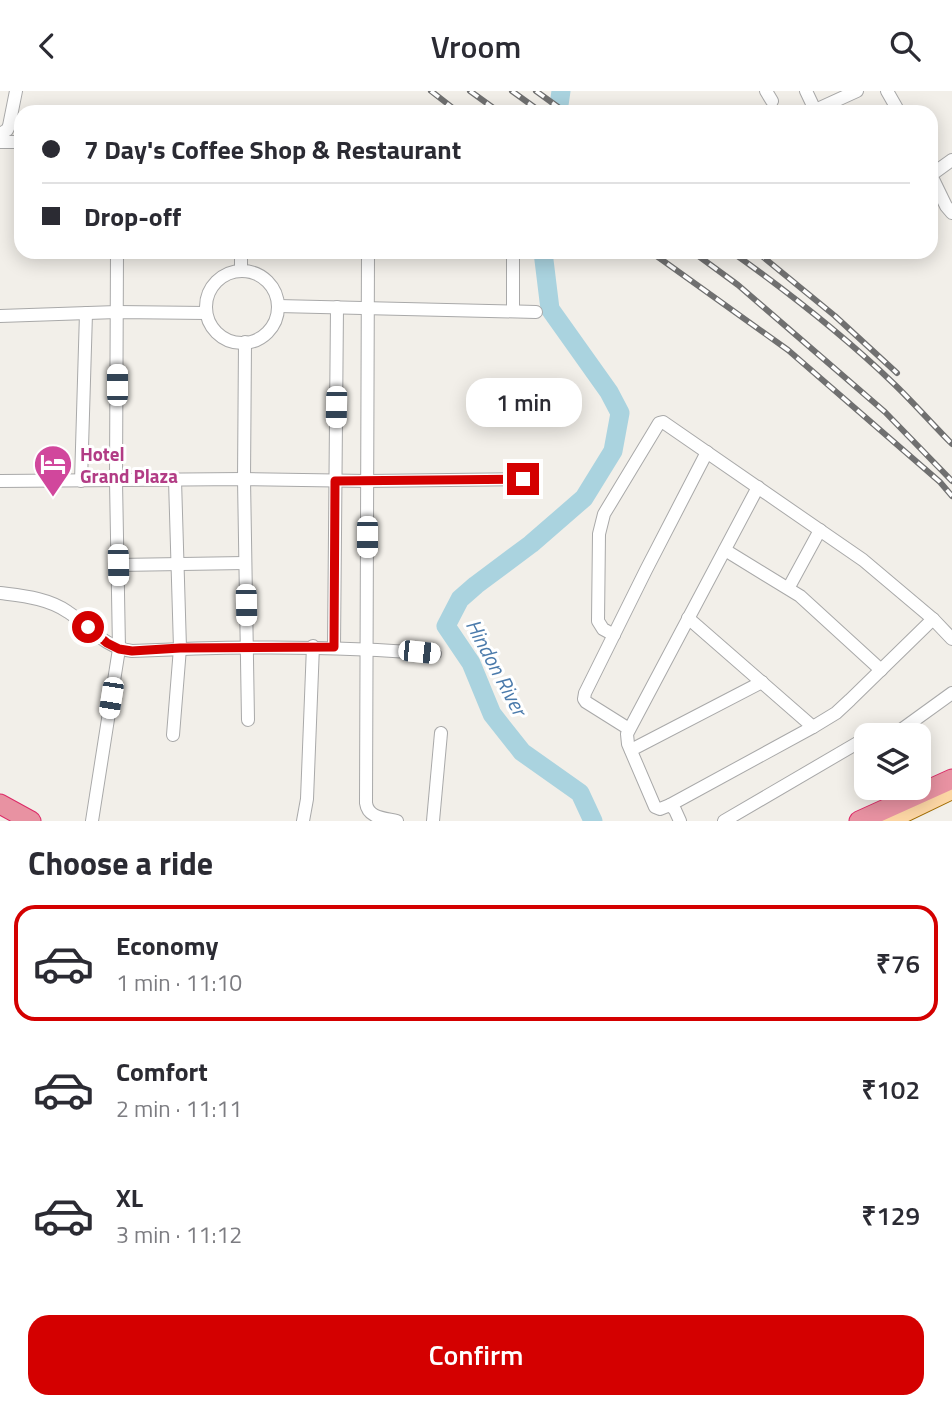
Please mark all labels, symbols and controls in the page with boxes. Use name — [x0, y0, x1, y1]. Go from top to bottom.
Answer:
text: Vroom — [431, 22, 521, 70]
icon: back — [28, 27, 66, 65]
icon: search — [886, 27, 924, 65]
text: 7 Day's Coffee Shop & Restaurant — [84, 130, 461, 169]
text: Drop-off — [84, 197, 181, 236]
car — [107, 364, 128, 406]
callout: 1 min — [465, 377, 581, 427]
text: 1 min — [496, 385, 552, 420]
car — [326, 386, 347, 428]
place label: Hotel Grand Plaza — [80, 439, 178, 490]
hotel icon: Hotel Grand Plaza — [32, 443, 74, 498]
route end — [507, 463, 539, 495]
car — [357, 516, 378, 558]
car — [108, 544, 129, 586]
car — [236, 584, 257, 626]
route start — [72, 611, 104, 643]
water label: Hindon River — [458, 613, 537, 723]
car — [398, 639, 441, 665]
car — [98, 676, 125, 720]
map controls — [854, 723, 931, 800]
button: layers — [854, 723, 931, 800]
text: Choose a ride — [28, 839, 213, 887]
text: Economy — [116, 926, 218, 965]
icon: car — [32, 932, 95, 995]
text: ₹76 — [876, 944, 920, 983]
text: 1 min · 11:10 — [116, 965, 242, 1000]
text: Comfort — [116, 1052, 208, 1091]
icon: car — [32, 1058, 95, 1121]
text: ₹102 — [861, 1070, 920, 1109]
text: 2 min · 11:11 — [116, 1091, 242, 1126]
text: XL — [116, 1178, 143, 1217]
icon: car — [32, 1184, 95, 1247]
text: ₹129 — [861, 1196, 920, 1235]
text: 3 min · 11:12 — [116, 1217, 242, 1252]
button: Confirm — [28, 1315, 924, 1395]

